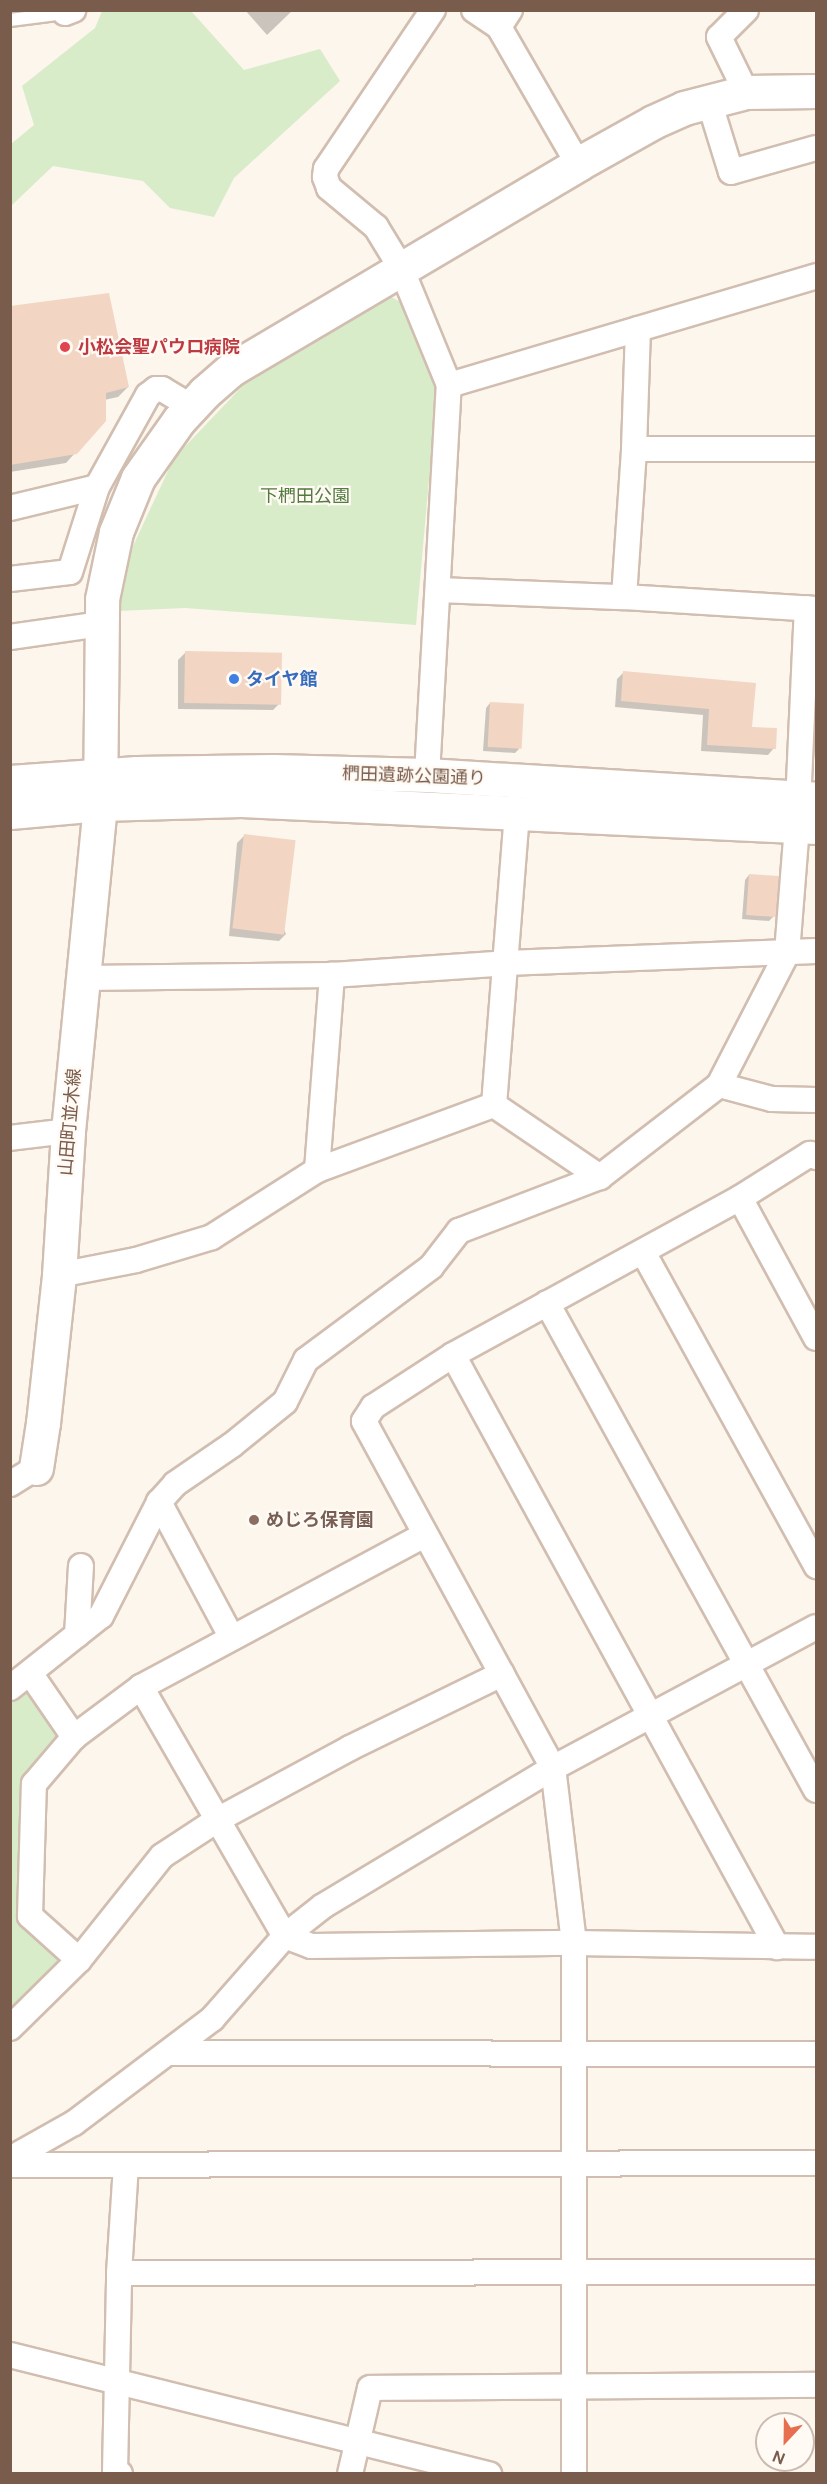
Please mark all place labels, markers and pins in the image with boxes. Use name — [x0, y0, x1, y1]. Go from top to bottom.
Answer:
place label: 小松会聖パウロ病院 — [78, 336, 240, 358]
marker: 小松会聖パウロ病院 — [56, 338, 74, 356]
place label: タイヤ館 — [246, 668, 318, 690]
marker: タイヤ館 — [227, 672, 241, 686]
place label: めじろ保育園 — [266, 1509, 374, 1531]
marker: めじろ保育園 — [247, 1513, 261, 1527]

